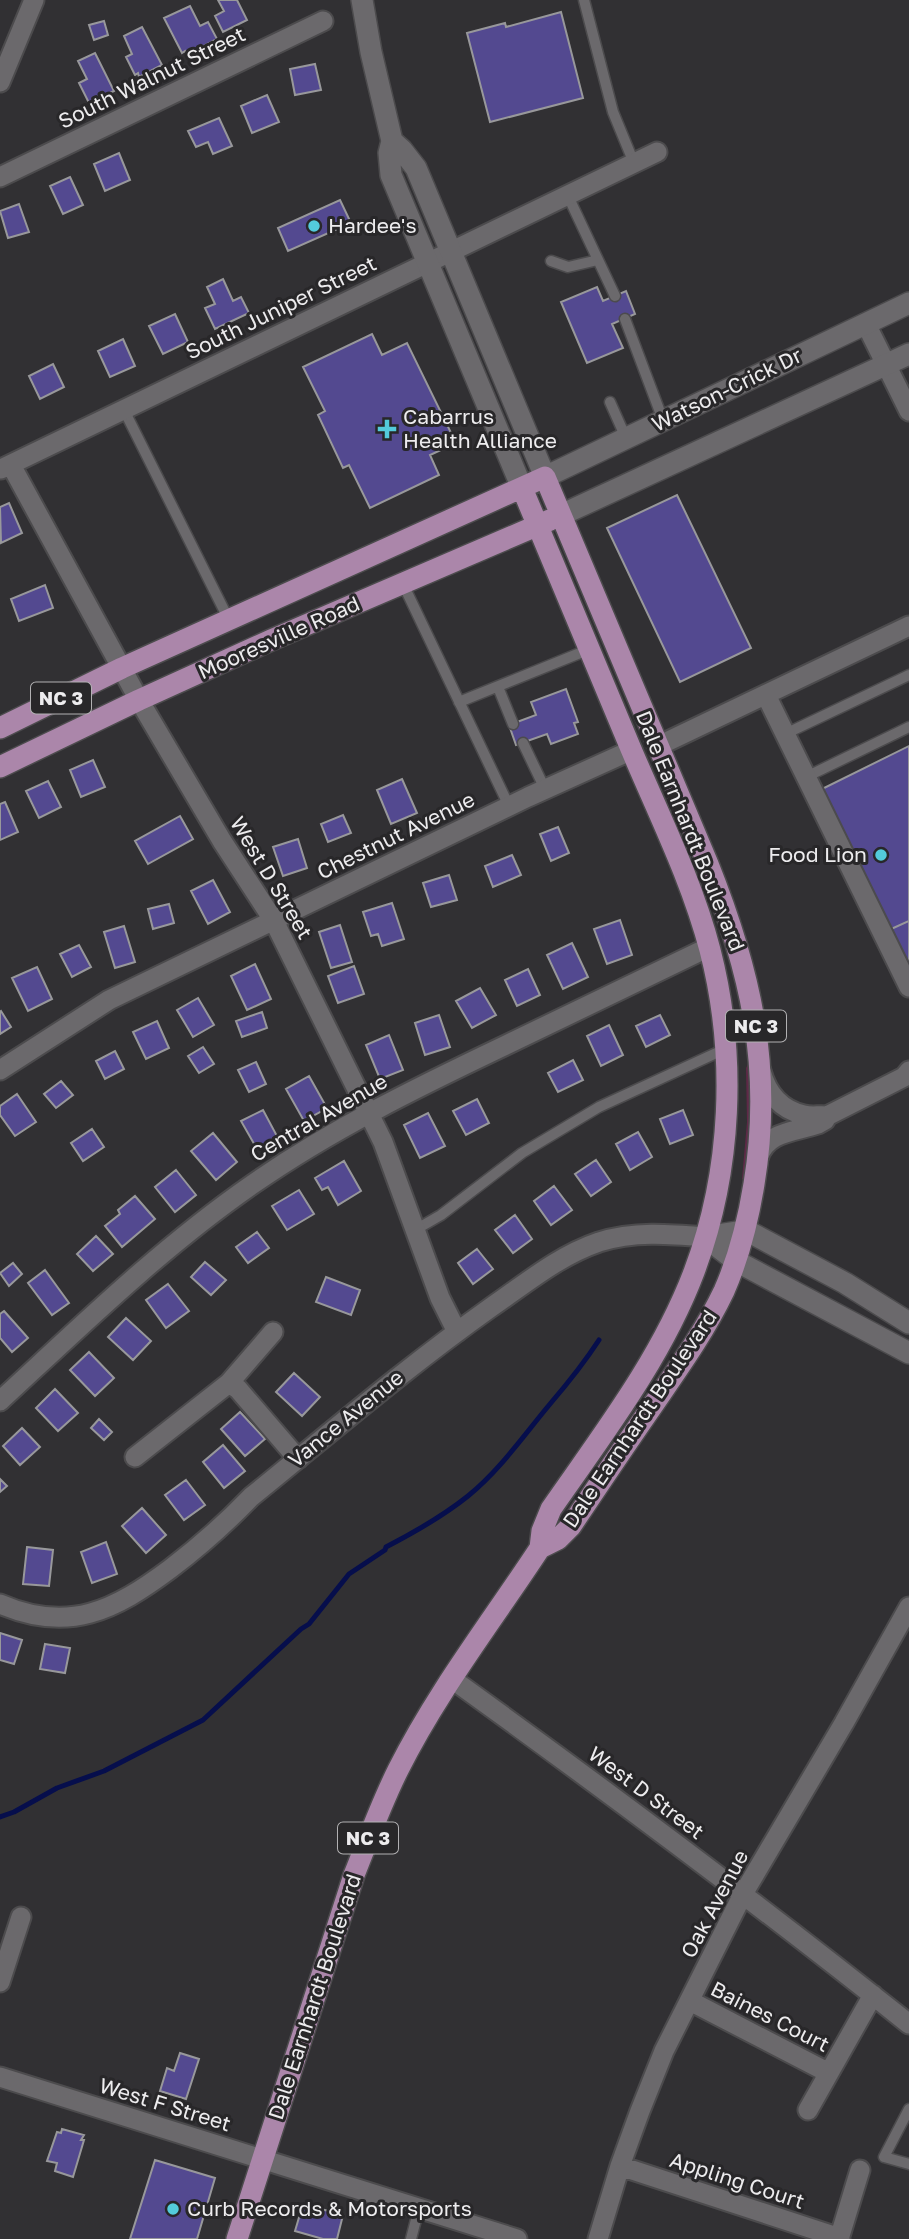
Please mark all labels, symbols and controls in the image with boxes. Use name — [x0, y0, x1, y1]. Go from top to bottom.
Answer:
street label: South Walnut Street — [54, 21, 249, 134]
place label: Hardee's — [328, 212, 417, 238]
marker: Hardee's — [306, 218, 322, 234]
street label: South Juniper Street — [181, 250, 380, 365]
street label: Watson-Crick Dr — [647, 342, 806, 437]
place label: Cabarrus Health Alliance — [403, 403, 557, 453]
marker: Cabarrus Health Alliance — [377, 419, 397, 439]
street label: Mooresville Road — [194, 590, 363, 684]
road number: NC 3 — [31, 682, 91, 713]
street label: Dale Earnhardt Boulevard — [631, 707, 751, 955]
street label: Chestnut Avenue — [312, 786, 479, 885]
street label: West D Street — [225, 811, 319, 943]
place label: Food Lion — [768, 841, 867, 867]
marker: Food Lion — [873, 847, 889, 863]
road number: NC 3 — [726, 1010, 786, 1042]
street label: Central Avenue — [246, 1067, 391, 1167]
street label: Dale Earnhardt Boulevard — [557, 1305, 722, 1532]
street label: Vance Avenue — [283, 1364, 408, 1473]
street label: West D Street — [584, 1740, 710, 1844]
road number: NC 3 — [338, 1822, 398, 1854]
street label: Oak Avenue — [675, 1845, 753, 1962]
street label: Dale Earnhardt Boulevard — [262, 1870, 366, 2123]
street label: Baines Court — [707, 1975, 834, 2057]
street label: West F Street — [96, 2072, 234, 2136]
street label: Appling Court — [667, 2146, 808, 2214]
place label: Curb Records & Motorsports — [187, 2195, 472, 2221]
marker: Curb Records & Motorsports — [165, 2201, 181, 2217]

